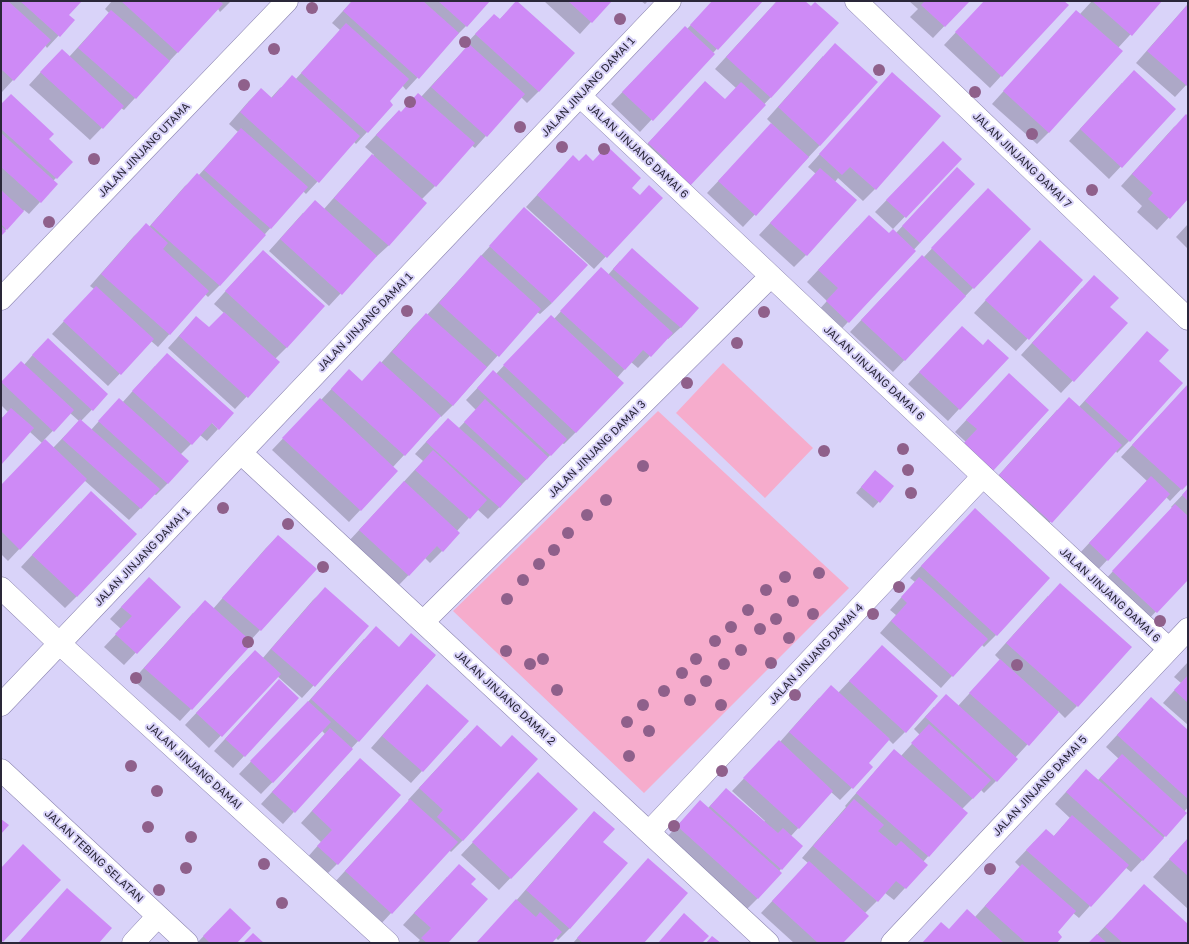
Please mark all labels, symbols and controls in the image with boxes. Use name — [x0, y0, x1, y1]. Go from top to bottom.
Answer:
street label: JALAN JINJANG DAMAI 1 — [538, 34, 638, 140]
street label: JALAN JINJANG UTAMA — [95, 100, 193, 200]
street label: JALAN JINJANG DAMAI 6 — [585, 101, 691, 201]
street label: JALAN JINJANG DAMAI 7 — [970, 109, 1074, 211]
street label: JALAN JINJANG DAMAI 1 — [315, 270, 415, 374]
street label: JALAN JINJANG DAMAI 6 — [821, 323, 927, 423]
street label: JALAN JINJANG DAMAI 3 — [545, 397, 649, 501]
street label: JALAN JINJANG DAMAI 1 — [92, 505, 192, 609]
street label: JALAN JINJANG DAMAI 6 — [1057, 545, 1163, 645]
street label: JALAN JINJANG DAMAI 4 — [766, 601, 866, 707]
street label: JALAN JINJANG DAMAI 2 — [452, 648, 558, 748]
street label: JALAN JINJANG DAMAI — [144, 720, 244, 812]
street label: JALAN JINJANG DAMAI 5 — [990, 733, 1090, 839]
street label: JALAN TEBING SELATAN — [42, 807, 146, 905]

